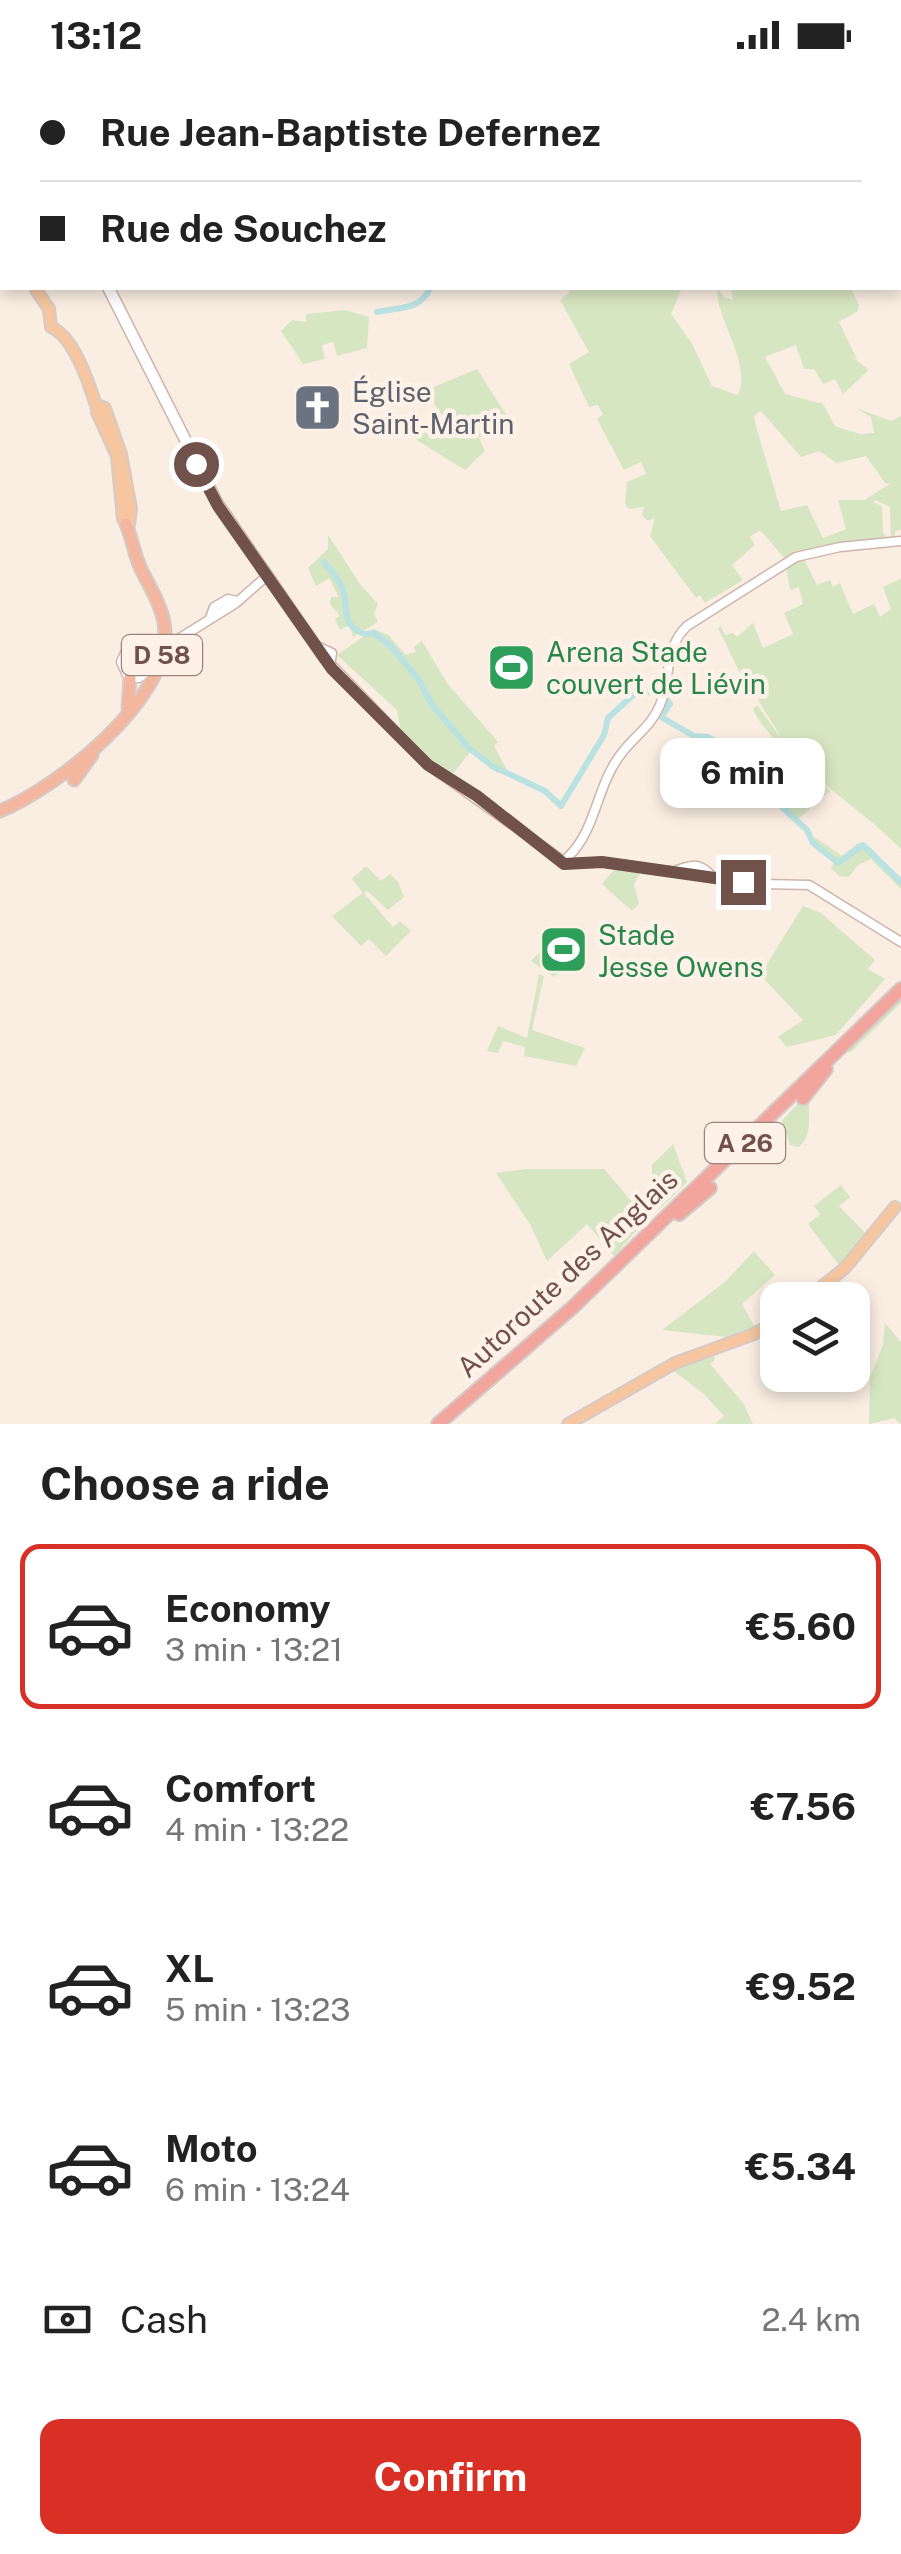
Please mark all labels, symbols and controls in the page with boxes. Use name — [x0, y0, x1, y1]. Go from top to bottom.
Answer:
text: 13:12 — [50, 13, 142, 58]
text: Rue Jean-Baptiste Defernez — [100, 110, 601, 155]
text: Rue de Souchez — [100, 206, 386, 251]
place label: Église Saint-Martin — [352, 375, 514, 440]
church icon: Église Saint-Martin — [291, 381, 343, 433]
route start — [174, 442, 219, 487]
road number: D 58 — [122, 635, 202, 675]
place label: Arena Stade couvert de Liévin — [546, 635, 766, 700]
sports icon: Arena Stade couvert de Liévin — [485, 641, 537, 693]
callout: 6 min — [660, 737, 826, 807]
text: 6 min — [700, 754, 785, 791]
route end — [721, 860, 766, 905]
place label: Stade Jesse Owens — [598, 918, 764, 983]
sports icon: Stade Jesse Owens — [537, 924, 589, 976]
road number: A 26 — [705, 1123, 785, 1163]
street label: Autoroute des Anglais — [450, 1162, 684, 1384]
map controls — [760, 1282, 870, 1392]
button: layers — [760, 1282, 870, 1392]
text: Choose a ride — [40, 1457, 330, 1510]
icon: car — [45, 1582, 135, 1672]
text: Economy — [165, 1586, 331, 1631]
text: €5.60 — [746, 1604, 856, 1649]
text: 3 min · 13:21 — [165, 1631, 343, 1668]
icon: car — [45, 1762, 135, 1852]
text: Comfort — [165, 1766, 316, 1811]
text: €7.56 — [751, 1784, 856, 1829]
text: 4 min · 13:22 — [165, 1811, 349, 1848]
icon: car — [45, 1942, 135, 2032]
text: XL — [165, 1946, 214, 1991]
text: €9.52 — [746, 1964, 856, 2009]
text: 5 min · 13:23 — [165, 1991, 351, 2028]
icon: car — [45, 2122, 135, 2212]
text: Moto — [165, 2126, 258, 2171]
text: €5.34 — [745, 2144, 856, 2189]
text: 6 min · 13:24 — [165, 2171, 350, 2208]
icon: cash — [40, 2292, 95, 2347]
text: Cash — [120, 2297, 208, 2342]
text: 2.4 km — [761, 2301, 861, 2338]
button: Confirm — [40, 2419, 861, 2534]

